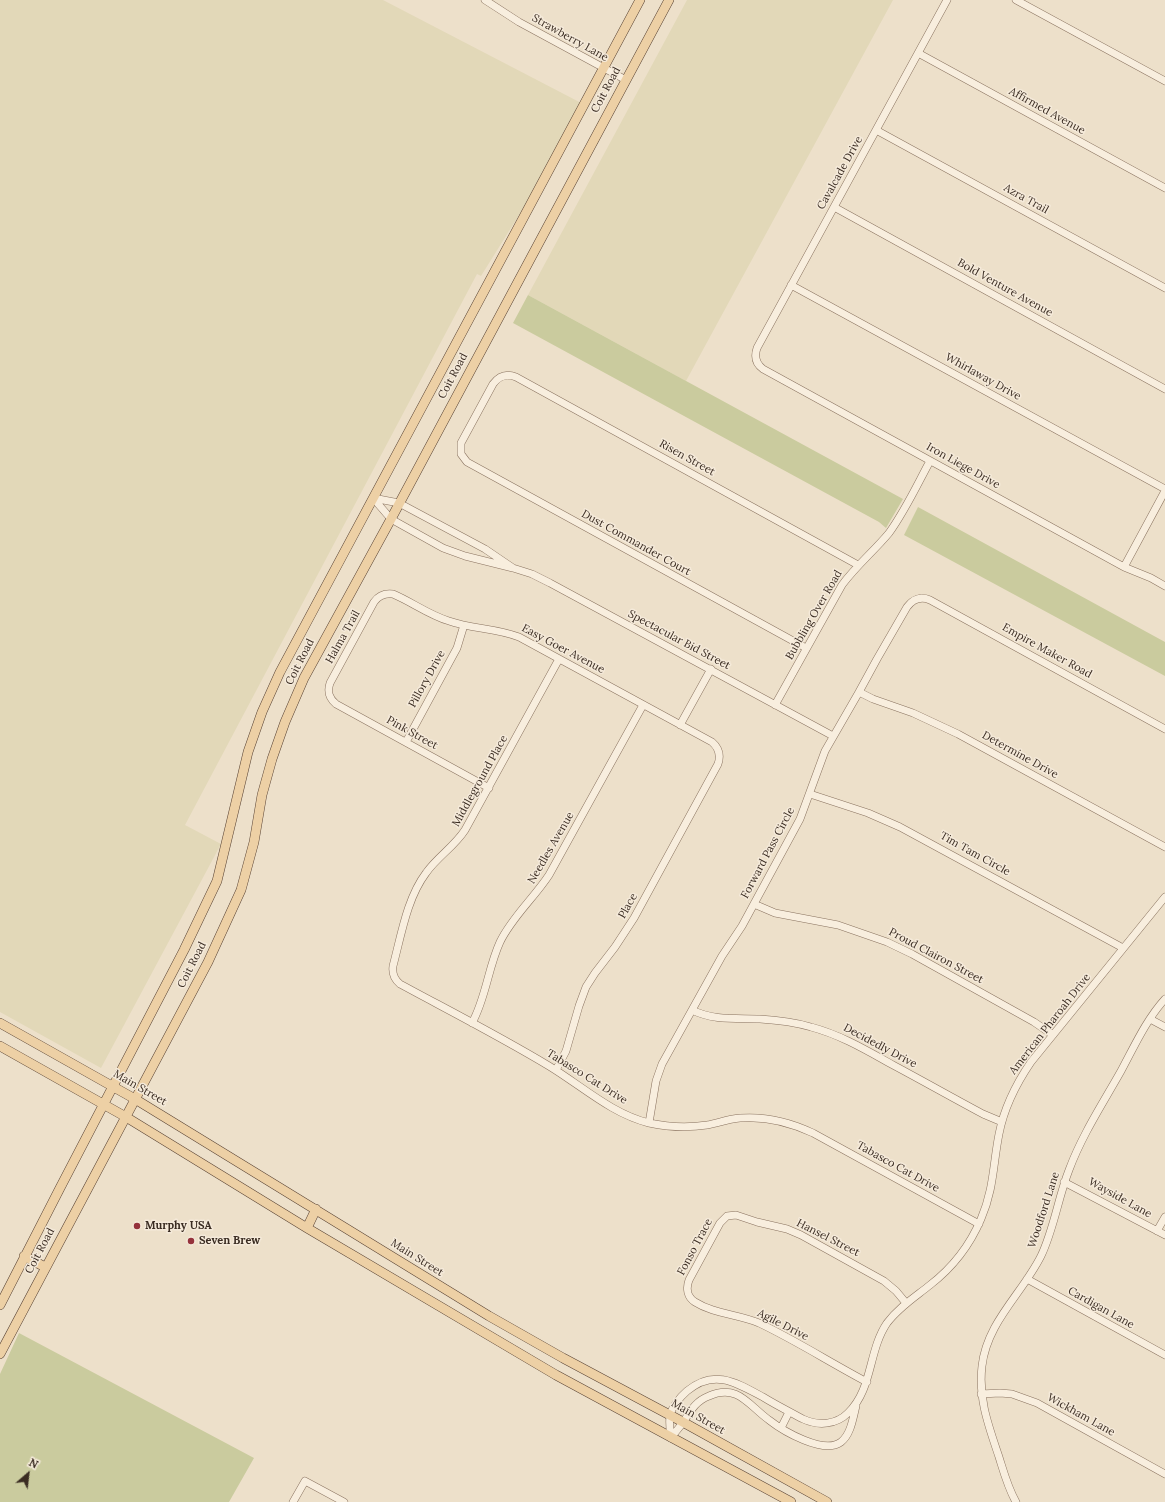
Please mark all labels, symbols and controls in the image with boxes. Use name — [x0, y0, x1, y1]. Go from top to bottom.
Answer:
street label: Strawberry Lane — [530, 12, 610, 64]
street label: Coit Road — [588, 65, 624, 115]
street label: Affirmed Avenue — [1007, 85, 1087, 137]
street label: Cavalcade Drive — [814, 134, 866, 212]
street label: Azra Trail — [1001, 181, 1051, 217]
street label: Bold Venture Avenue — [955, 256, 1055, 320]
street label: Coit Road — [435, 351, 471, 401]
street label: Whirlaway Drive — [943, 351, 1023, 403]
street label: Risen Street — [657, 437, 717, 479]
street label: Iron Liege Drive — [924, 440, 1002, 492]
street label: Dust Commander Court — [579, 507, 693, 579]
street label: Bubbling Over Road — [783, 568, 845, 662]
street label: Halma Trail — [323, 608, 363, 666]
street label: Spectacular Bid Street — [626, 608, 732, 672]
street label: Empire Maker Road — [1000, 621, 1094, 681]
street label: Easy Goer Avenue — [519, 622, 607, 676]
street label: Coit Road — [283, 637, 317, 687]
street label: Pillory Drive — [406, 648, 448, 710]
street label: Pink Street — [384, 714, 440, 752]
street label: Determine Drive — [980, 729, 1060, 781]
street label: Middleground Place — [449, 733, 511, 829]
street label: Forward Pass Circle — [738, 805, 798, 901]
street label: Needles Avenue — [525, 810, 577, 886]
street label: Tim Tam Circle — [938, 829, 1012, 879]
street label: Place — [616, 891, 640, 921]
street label: Proud Clairon Street — [886, 925, 986, 987]
street label: Coit Road — [175, 940, 209, 990]
street label: American Pharoah Drive — [1007, 971, 1093, 1077]
street label: Decidedly Drive — [841, 1021, 919, 1071]
street label: Tabasco Cat Drive — [544, 1047, 630, 1107]
street label: Main Street — [111, 1067, 169, 1109]
street label: Tabasco Cat Drive — [854, 1139, 942, 1195]
street label: Woodford Lane — [1025, 1170, 1063, 1250]
street label: Wayside Lane — [1086, 1175, 1154, 1221]
street label: Fonso Trace — [675, 1216, 715, 1278]
street label: Hansel Street — [794, 1216, 862, 1260]
place label: Murphy USA — [145, 1219, 212, 1233]
marker: Murphy USA — [132, 1221, 142, 1231]
street label: Coit Road — [22, 1226, 58, 1276]
place label: Seven Brew — [199, 1234, 260, 1248]
marker: Seven Brew — [186, 1236, 196, 1246]
street label: Main Street — [388, 1237, 446, 1279]
street label: Cardigan Lane — [1065, 1284, 1137, 1332]
street label: Agile Drive — [755, 1306, 811, 1344]
street label: Wickham Lane — [1045, 1391, 1117, 1439]
street label: Main Street — [669, 1397, 727, 1437]
north arrow — [8, 1454, 48, 1494]
text: N — [27, 1455, 41, 1472]

